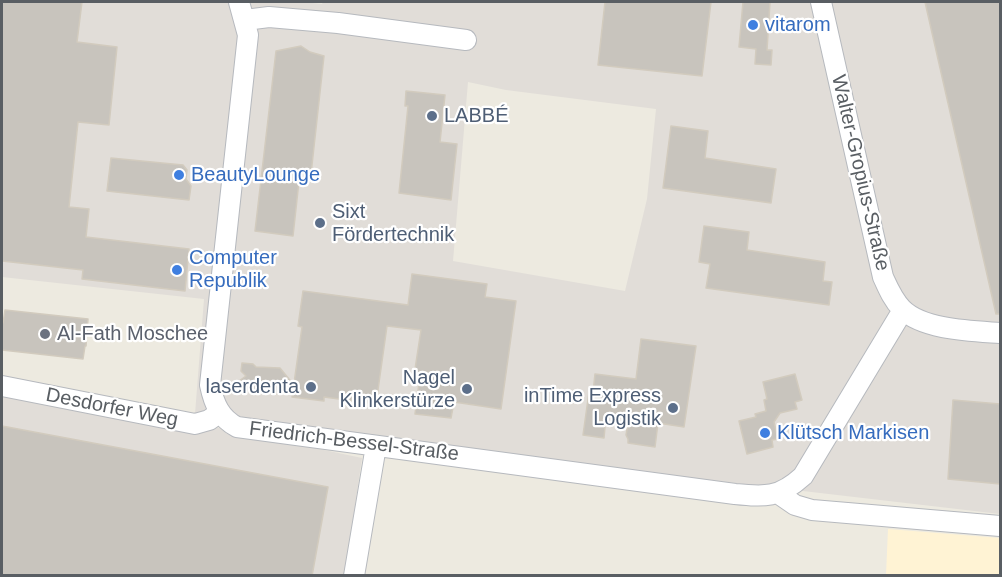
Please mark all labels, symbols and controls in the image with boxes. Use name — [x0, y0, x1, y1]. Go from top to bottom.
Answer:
place label: vitarom — [765, 13, 831, 37]
marker: vitarom — [746, 18, 760, 32]
street label: Walter-Gropius-Straße — [826, 73, 894, 273]
place label: LABBÉ — [444, 104, 508, 128]
marker: LABBÉ — [425, 109, 439, 123]
place label: BeautyLounge — [191, 163, 320, 187]
marker: BeautyLounge — [172, 168, 186, 182]
place label: Sixt Fördertechnik — [332, 200, 454, 247]
marker: Sixt Fördertechnik — [313, 216, 327, 230]
place label: Computer Republik — [189, 246, 277, 293]
marker: Computer Republik — [170, 263, 184, 277]
place label: Al-Fath Moschee — [57, 322, 208, 346]
marker: Al-Fath Moschee — [38, 327, 52, 341]
place label: Nagel Klinkerstürze — [339, 366, 455, 413]
place label: laserdenta — [206, 375, 299, 399]
marker: laserdenta — [304, 380, 318, 394]
marker: Nagel Klinkerstürze — [460, 382, 474, 396]
street label: Desdorfer Weg — [44, 383, 180, 433]
place label: inTime Express Logistik — [524, 384, 661, 431]
marker: inTime Express Logistik — [666, 401, 680, 415]
street label: Friedrich-Bessel-Straße — [248, 417, 460, 467]
place label: Klütsch Markisen — [777, 421, 929, 445]
marker: Klütsch Markisen — [758, 426, 772, 440]

